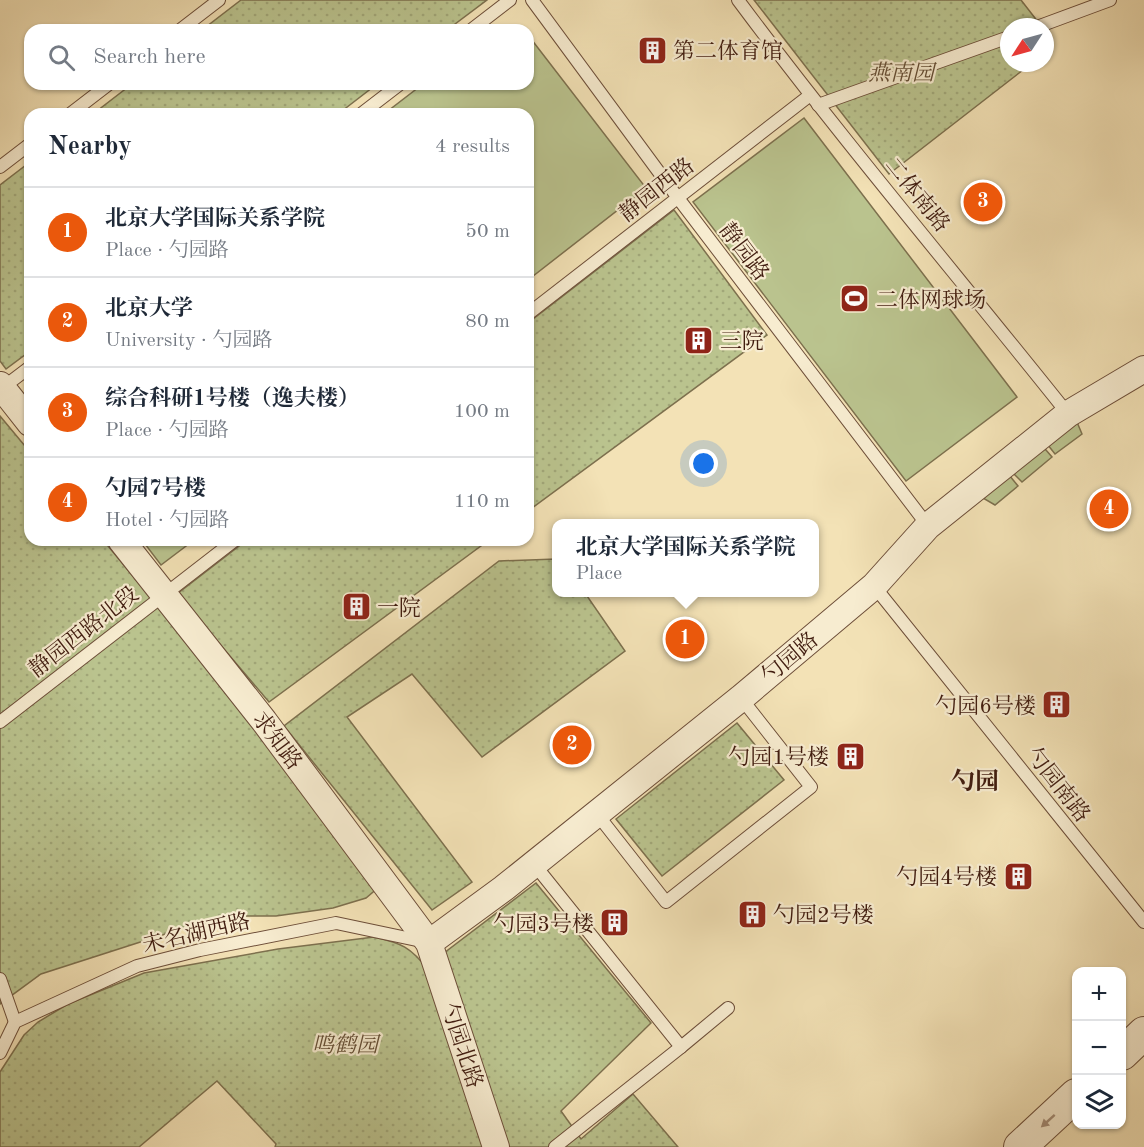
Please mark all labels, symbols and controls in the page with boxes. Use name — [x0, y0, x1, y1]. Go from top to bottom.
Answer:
north arrow — [1000, 18, 1054, 72]
search box — [24, 24, 534, 90]
building icon: 第二体育馆 — [636, 34, 668, 66]
place label: 第二体育馆 — [673, 39, 783, 63]
icon: search — [45, 41, 78, 74]
text: Search here — [93, 46, 206, 68]
park label: 燕南园 — [868, 61, 937, 85]
text: Nearby — [48, 134, 132, 160]
text: 4 results — [435, 137, 510, 157]
street label: 静园西路 — [615, 153, 699, 226]
street label: 二体南路 — [880, 153, 954, 236]
pin: 3 — [964, 180, 1002, 224]
text: 北京大学国际关系学院 — [105, 208, 325, 230]
street label: 静园路 — [715, 218, 774, 285]
text: 1 — [62, 222, 73, 242]
text: 50 m — [465, 222, 510, 242]
text: Place · 勺园路 — [105, 241, 229, 261]
sports icon: 二体网球场 — [839, 283, 871, 315]
place label: 二体网球场 — [876, 288, 986, 312]
text: 北京大学 — [105, 298, 193, 320]
text: 2 — [62, 312, 73, 332]
text: 80 m — [465, 312, 510, 332]
building icon: 三院 — [683, 324, 715, 356]
place label: 三院 — [720, 329, 764, 353]
text: University · 勺园路 — [105, 331, 272, 351]
text: 综合科研1号楼（逸夫楼） — [105, 388, 360, 410]
text: 3 — [62, 402, 73, 422]
text: 100 m — [454, 402, 510, 422]
text: Place · 勺园路 — [105, 421, 229, 441]
your location — [689, 449, 718, 478]
text: 勺园7号楼 — [105, 478, 206, 500]
pin: 4 — [1090, 486, 1128, 532]
text: 4 — [62, 492, 73, 512]
text: 110 m — [454, 492, 510, 512]
text: Hotel · 勺园路 — [105, 511, 229, 531]
popup — [552, 519, 819, 597]
text: 北京大学国际关系学院 — [575, 537, 796, 559]
text: Place — [575, 564, 622, 584]
street label: 静园西路北段 — [24, 582, 143, 682]
building icon: 一院 — [340, 591, 372, 623]
place label: 一院 — [377, 596, 421, 620]
pin: 1 — [666, 616, 704, 662]
street label: 勺园路 — [757, 627, 823, 688]
building icon: 勺园6号楼 — [1041, 689, 1073, 721]
place label: 勺园6号楼 — [935, 694, 1036, 718]
street label: 求知路 — [248, 707, 307, 774]
pin: 2 — [552, 722, 592, 768]
building icon: 勺园1号楼 — [834, 740, 866, 772]
street label: 勺园南路 — [1022, 743, 1095, 827]
place label: 勺园1号楼 — [728, 745, 829, 769]
district label: 勺园 — [951, 768, 999, 795]
building icon: 勺园4号楼 — [1002, 860, 1034, 892]
place label: 勺园4号楼 — [896, 865, 997, 889]
building icon: 勺园2号楼 — [736, 898, 768, 930]
place label: 勺园2号楼 — [773, 903, 874, 927]
building icon: 勺园3号楼 — [599, 907, 631, 939]
street label: 未名湖西路 — [140, 909, 253, 957]
place label: 勺园3号楼 — [493, 912, 594, 936]
map controls — [1072, 967, 1126, 1129]
button: + — [1072, 967, 1126, 1021]
street label: 勺园北路 — [437, 1000, 487, 1091]
button: − — [1072, 1021, 1126, 1075]
park label: 鸣鹤园 — [312, 1033, 381, 1057]
button: layers — [1072, 1075, 1126, 1129]
one-way arrow — [1041, 1114, 1056, 1127]

